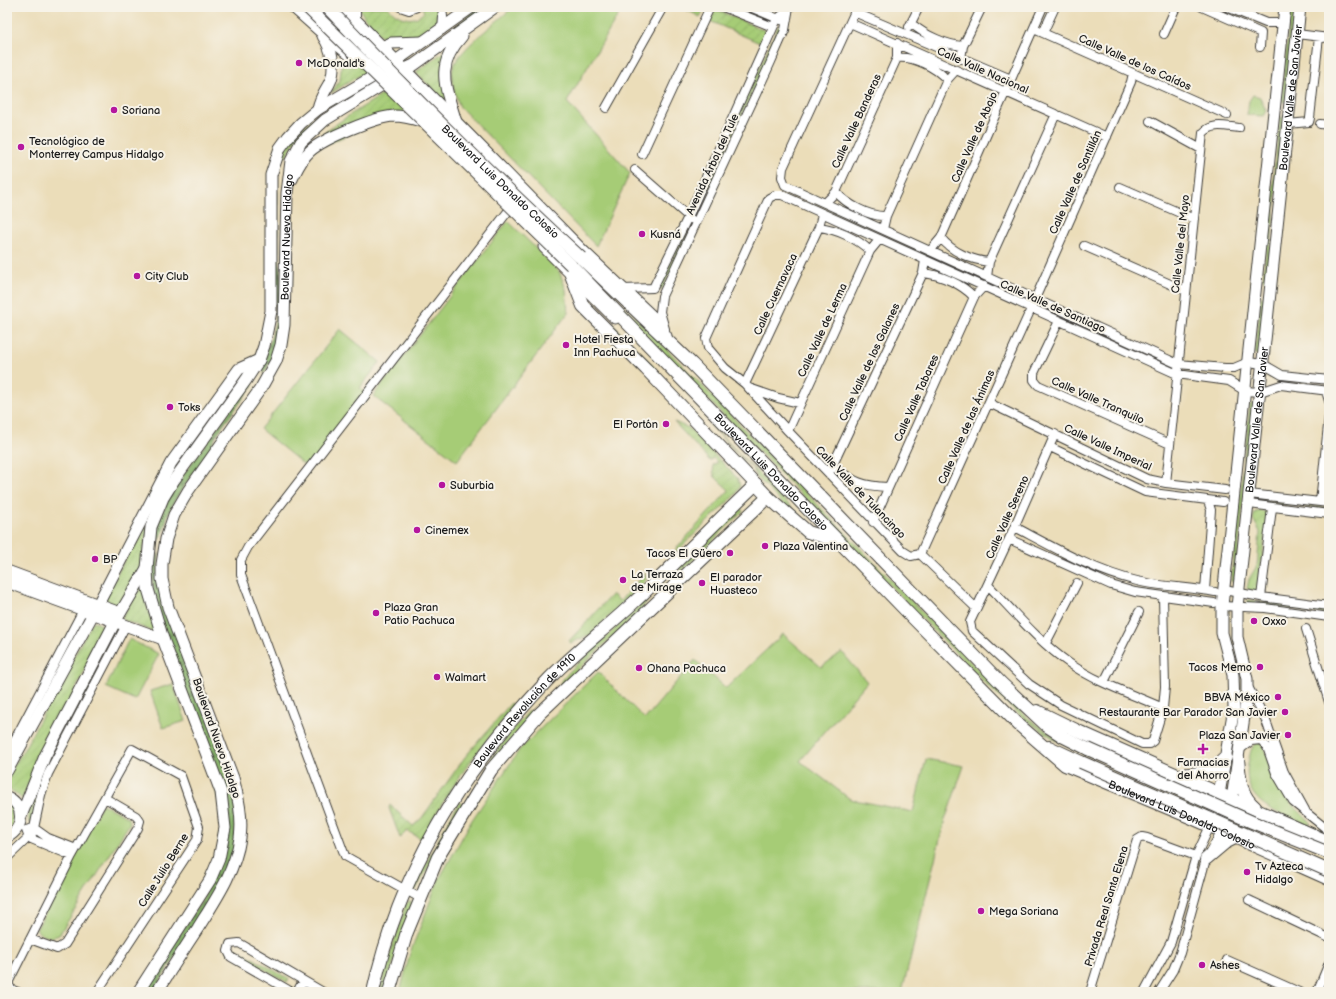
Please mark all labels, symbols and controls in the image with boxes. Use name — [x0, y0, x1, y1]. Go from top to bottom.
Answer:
street label: Boulevard Valle de San Javier — [1277, 23, 1305, 171]
street label: Calle Valle de los Caídos — [1076, 32, 1194, 93]
street label: Calle Valle Nacional — [935, 44, 1030, 96]
place label: McDonald's — [307, 57, 365, 70]
marker: McDonald's — [294, 58, 304, 68]
street label: Calle Valle Banderas — [829, 71, 884, 171]
street label: Calle Valle de Abajo — [949, 90, 1000, 185]
place label: Soriana — [122, 104, 160, 117]
marker: Soriana — [109, 105, 119, 115]
street label: Avenida Árbol del Tule — [682, 111, 742, 217]
street label: Boulevard Luis Donaldo Colosio — [439, 122, 562, 241]
street label: Calle Valle de Santillán — [1047, 128, 1104, 236]
place label: Tecnológico de Monterrey Campus Hidalgo — [29, 135, 164, 161]
marker: Tecnológico de Monterrey Campus Hidalgo — [16, 142, 26, 152]
street label: Boulevard Nuevo Hidalgo — [279, 173, 296, 300]
street label: Calle Valle del Mayo — [1169, 194, 1192, 294]
place label: Kusná — [650, 228, 681, 241]
marker: Kusná — [637, 229, 647, 239]
street label: Calle Cuernavaca — [751, 251, 800, 337]
place label: City Club — [145, 270, 189, 283]
marker: City Club — [132, 271, 142, 281]
street label: Calle Valle de Santiago — [998, 277, 1108, 336]
street label: Calle Valle de Lerma — [795, 281, 850, 379]
street label: Calle Valle de los Galanes — [836, 301, 903, 423]
place label: Hotel Fiesta Inn Pachuca — [574, 333, 636, 359]
marker: Hotel Fiesta Inn Pachuca — [561, 340, 571, 350]
street label: Boulevard Valle de San Javier — [1243, 345, 1271, 493]
street label: Calle Valle Tabares — [891, 352, 942, 444]
street label: Calle Valle de las Ánimas — [934, 367, 998, 486]
street label: Calle Valle Tranquilo — [1049, 374, 1146, 427]
place label: Toks — [178, 401, 201, 414]
marker: Toks — [165, 402, 175, 412]
street label: Boulevard Luis Donaldo Colosio — [711, 411, 831, 533]
place label: El Portón — [613, 418, 658, 431]
marker: El Portón — [661, 419, 671, 429]
street label: Calle Valle Imperial — [1062, 421, 1154, 473]
street label: Calle Valle de Tulancingo — [813, 443, 908, 541]
street label: Calle Valle Sereno — [983, 473, 1032, 561]
place label: Suburbia — [450, 479, 494, 492]
marker: Suburbia — [437, 480, 447, 490]
place label: Cinemex — [425, 524, 469, 537]
marker: Cinemex — [412, 525, 422, 535]
place label: Plaza Valentina — [773, 540, 848, 553]
marker: Plaza Valentina — [760, 541, 770, 551]
place label: Tacos El Güero — [646, 547, 722, 560]
marker: Tacos El Güero — [725, 548, 735, 558]
place label: BP — [103, 553, 118, 566]
marker: BP — [90, 554, 100, 564]
place label: La Terraza de Mirage — [631, 568, 683, 594]
place label: El parador Huasteco — [710, 571, 763, 597]
marker: La Terraza de Mirage — [618, 575, 628, 585]
marker: El parador Huasteco — [697, 578, 707, 588]
place label: Plaza Gran Patio Pachuca — [384, 601, 455, 627]
marker: Plaza Gran Patio Pachuca — [371, 608, 381, 618]
place label: Oxxo — [1262, 615, 1287, 628]
marker: Oxxo — [1249, 616, 1259, 626]
street label: Boulevard Revolución de 1910 — [471, 650, 579, 770]
place label: Tacos Memo — [1188, 661, 1252, 674]
place label: Ohana Pachuca — [647, 662, 726, 675]
marker: Tacos Memo — [1255, 662, 1265, 672]
marker: Ohana Pachuca — [634, 663, 644, 673]
place label: Walmart — [445, 671, 486, 684]
marker: Walmart — [432, 672, 442, 682]
street label: Boulevard Nuevo Hidalgo — [190, 676, 243, 800]
place label: BBVA México — [1204, 691, 1270, 704]
marker: BBVA México — [1273, 692, 1283, 702]
place label: Restaurante Bar Parador San Javier — [1099, 706, 1278, 719]
marker: Restaurante Bar Parador San Javier — [1280, 707, 1290, 717]
place label: Plaza San Javier — [1199, 729, 1281, 742]
marker: Plaza San Javier — [1283, 730, 1293, 740]
marker: Farmacias del Ahorro — [1198, 744, 1208, 754]
place label: Farmacias del Ahorro — [1177, 756, 1229, 782]
street label: Boulevard Luis Donaldo Colosio — [1106, 778, 1257, 852]
street label: Calle Julio Berne — [135, 831, 192, 910]
street label: Privada Real Santa Elena — [1082, 844, 1131, 968]
place label: Tv Azteca Hidalgo — [1255, 860, 1304, 886]
marker: Tv Azteca Hidalgo — [1242, 867, 1252, 877]
place label: Mega Soriana — [989, 905, 1058, 918]
marker: Mega Soriana — [976, 906, 986, 916]
place label: Ashes — [1210, 959, 1240, 972]
marker: Ashes — [1197, 960, 1207, 970]

